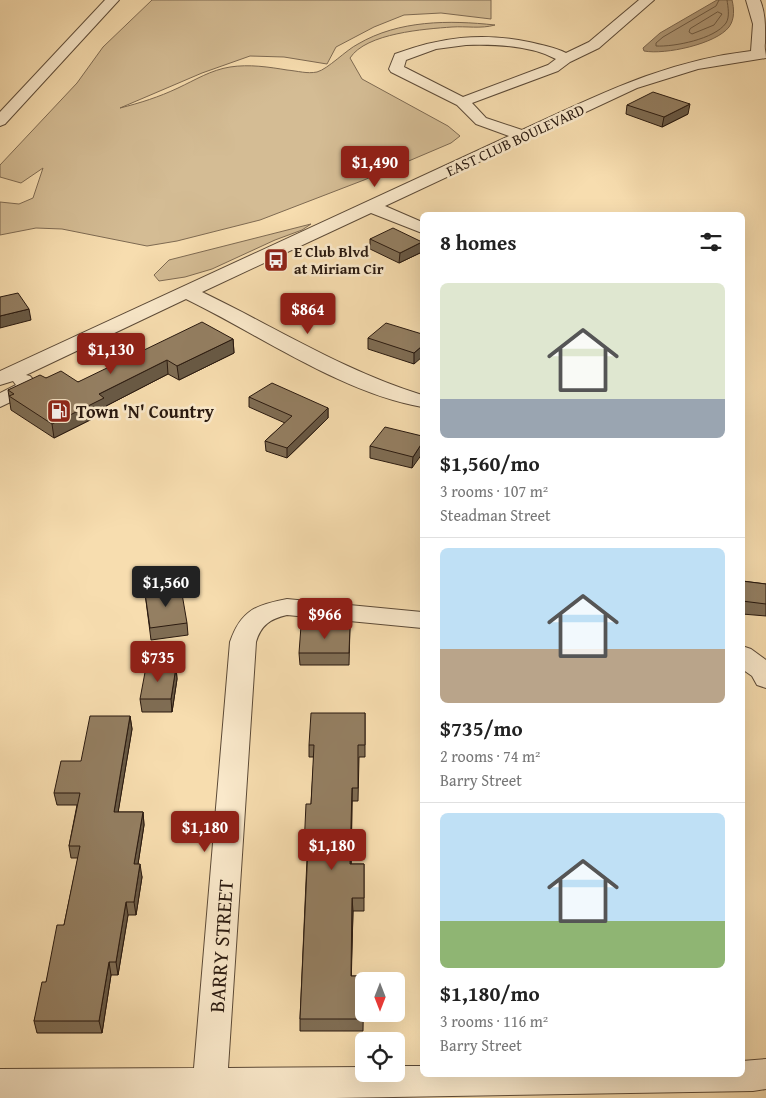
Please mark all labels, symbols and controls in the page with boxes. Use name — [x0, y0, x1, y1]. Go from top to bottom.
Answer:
street label: EAST CLUB BOULEVARD — [442, 99, 588, 181]
pin: $1,490 — [334, 146, 416, 188]
text: $1,490 — [352, 150, 398, 174]
text: 8 homes — [440, 227, 516, 258]
icon: filters — [697, 228, 725, 256]
place label: E Club Blvd at Miriam Cir — [294, 241, 384, 279]
bus stop icon: E Club Blvd at Miriam Cir — [263, 247, 289, 273]
pin: $864 — [278, 292, 338, 335]
text: $864 — [291, 297, 325, 321]
icon: home — [538, 315, 628, 405]
pin: $1,130 — [70, 332, 152, 375]
text: $1,130 — [88, 337, 134, 361]
fuel station icon: Town 'N' Country — [46, 398, 72, 424]
place label: Town 'N' Country — [76, 398, 215, 425]
text: $1,560/mo — [440, 448, 540, 479]
text: 3 rooms · 107 m² — [440, 479, 548, 503]
text: Steadman Street — [440, 503, 551, 527]
pin: $1,560 — [125, 566, 207, 608]
text: $1,560 — [143, 570, 189, 594]
icon: home — [538, 581, 628, 671]
pin: $966 — [295, 598, 355, 640]
text: $966 — [308, 602, 342, 626]
pin: $735 — [128, 640, 188, 683]
text: $735 — [141, 645, 175, 669]
text: $735/mo — [440, 713, 523, 744]
text: 2 rooms · 74 m² — [440, 744, 540, 768]
text: Barry Street — [440, 768, 522, 792]
pin: $1,180 — [164, 810, 246, 853]
text: $1,180 — [182, 815, 228, 839]
pin: $1,180 — [291, 828, 373, 871]
text: $1,180 — [309, 833, 355, 857]
icon: home — [538, 846, 628, 936]
street label: BARRY STREET — [201, 878, 241, 1014]
north arrow — [355, 972, 405, 1022]
map controls — [355, 972, 405, 1082]
text: $1,180/mo — [440, 978, 540, 1009]
text: 3 rooms · 116 m² — [440, 1009, 548, 1033]
button: locate — [355, 1032, 405, 1082]
text: Barry Street — [440, 1033, 522, 1057]

